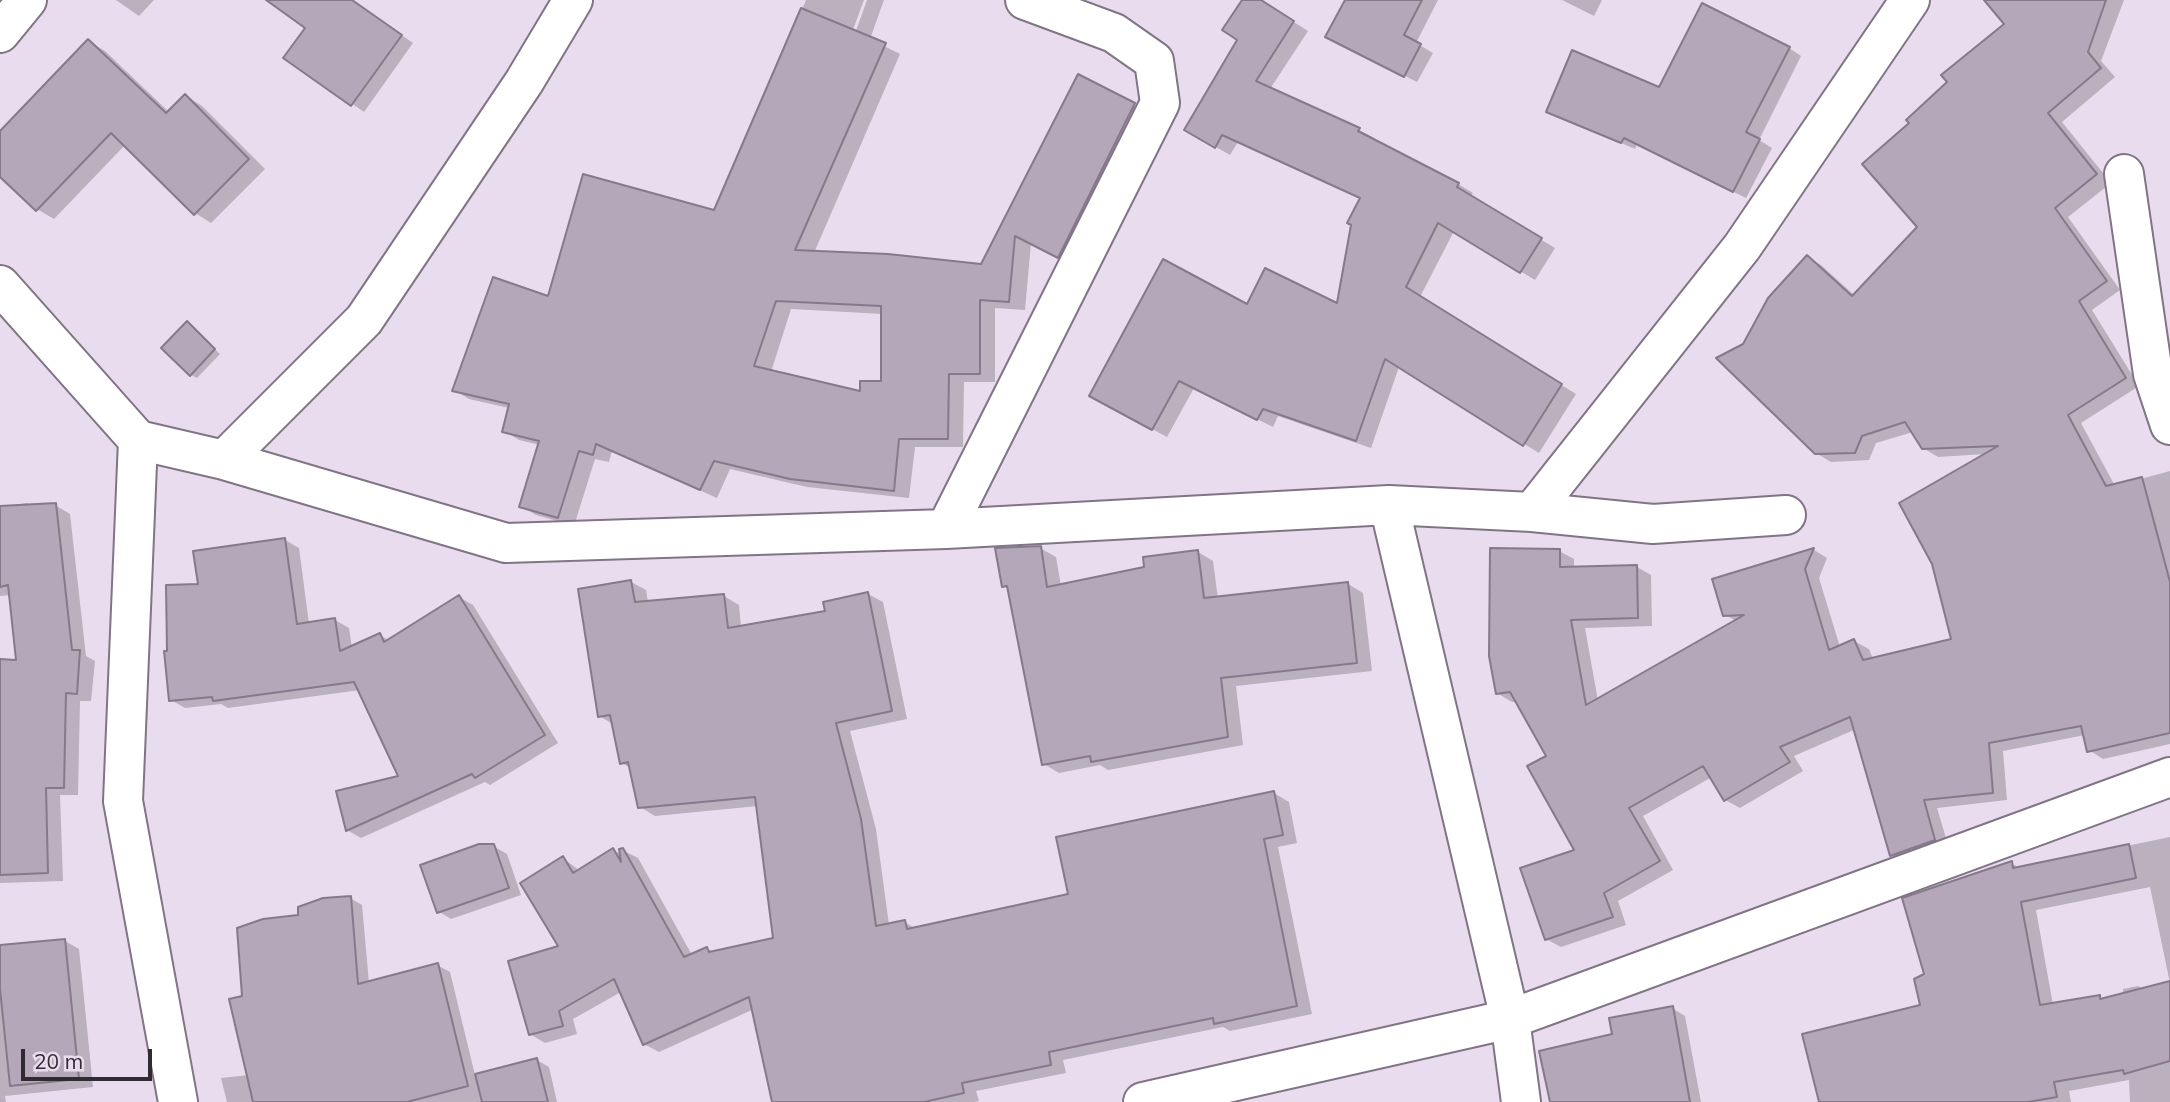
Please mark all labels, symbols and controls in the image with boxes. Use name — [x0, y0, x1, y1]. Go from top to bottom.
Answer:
scale bar — [24, 1036, 156, 1080]
text: 20 m — [34, 1048, 83, 1074]

